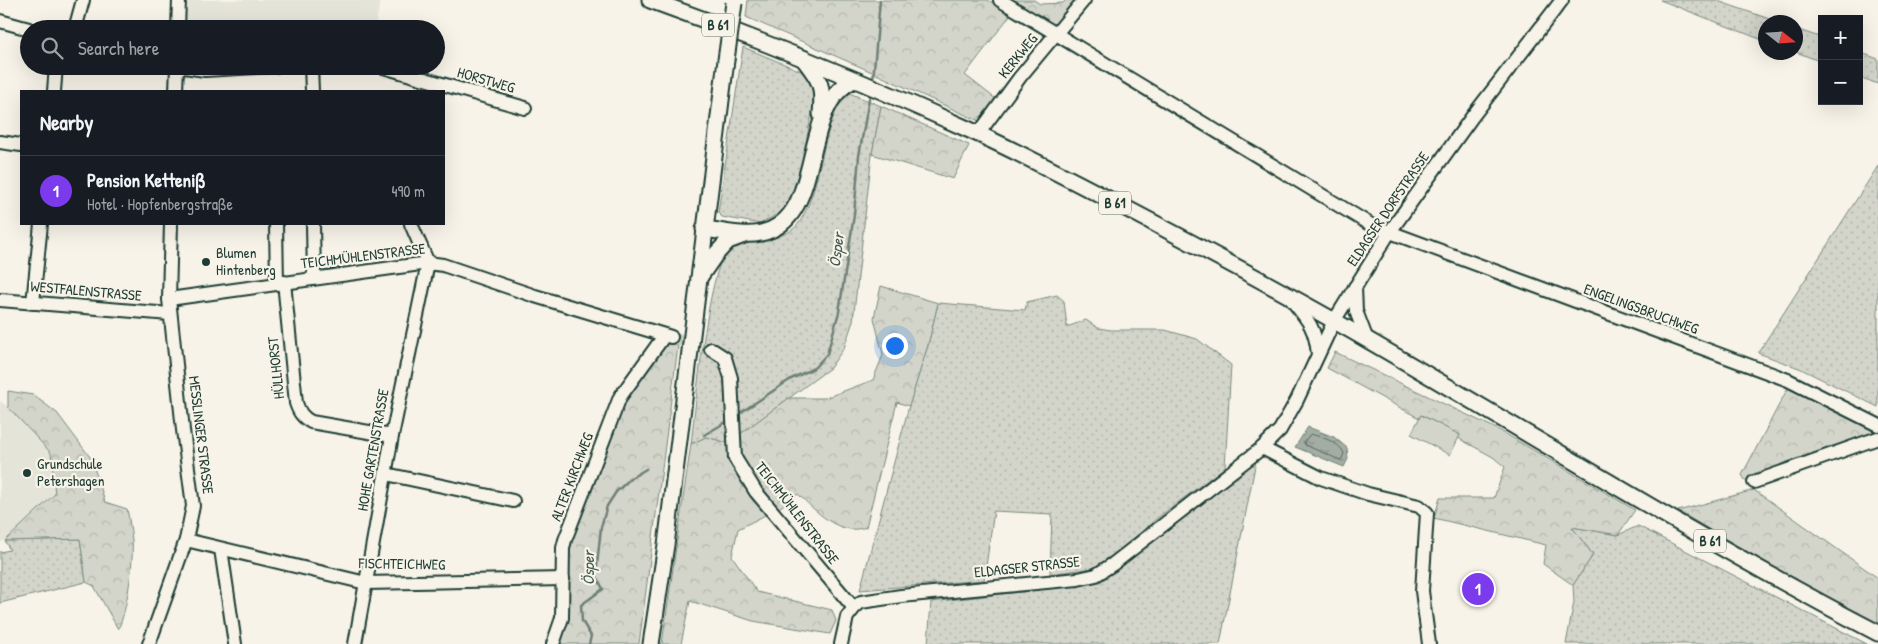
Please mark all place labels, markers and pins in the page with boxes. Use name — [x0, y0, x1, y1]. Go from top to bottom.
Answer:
place label: Blumen Hintenberg — [216, 242, 276, 280]
marker: Blumen Hintenberg — [200, 256, 212, 268]
place label: Grundschule Petershagen — [37, 453, 105, 491]
marker: Grundschule Petershagen — [21, 467, 33, 479]
pin: 1 — [1462, 570, 1494, 608]

